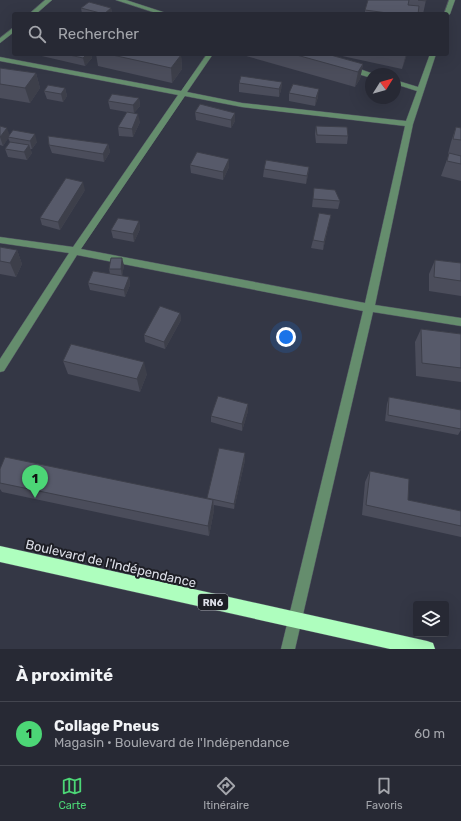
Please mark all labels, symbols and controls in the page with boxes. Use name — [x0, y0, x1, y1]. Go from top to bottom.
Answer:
search box — [12, 12, 449, 56]
icon: search — [26, 23, 48, 45]
text: Rechercher — [58, 25, 139, 43]
north arrow — [365, 68, 401, 104]
your location — [276, 327, 296, 347]
pin: 1 — [22, 465, 48, 498]
street label: Boulevard de l'Indépendance — [24, 537, 198, 590]
road number: RN6 — [198, 594, 228, 610]
map controls — [413, 601, 449, 637]
button: layers — [413, 601, 449, 637]
text: À proximité — [16, 665, 113, 685]
text: Collage Pneus — [54, 717, 159, 735]
text: 1 — [26, 726, 32, 741]
text: 60 m — [414, 726, 445, 741]
text: Magasin · Boulevard de l'Indépendance — [54, 735, 290, 750]
tab: Carte — [58, 775, 86, 812]
tab: Itinéraire — [203, 775, 249, 812]
tab: Favoris — [366, 775, 403, 812]

